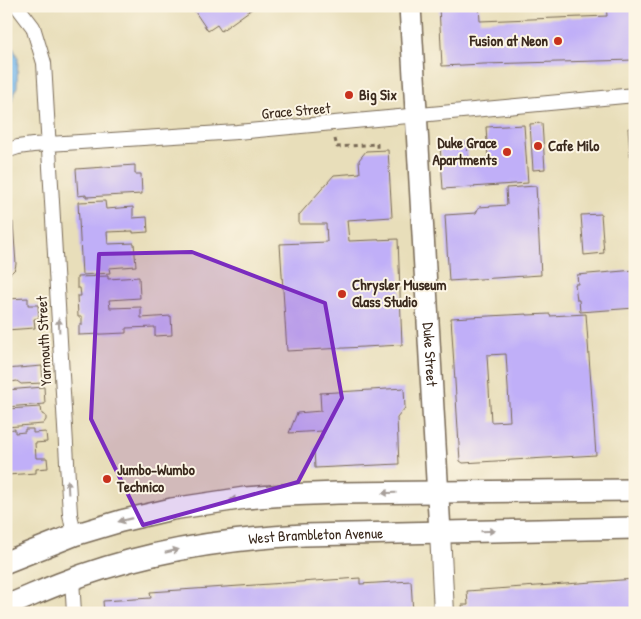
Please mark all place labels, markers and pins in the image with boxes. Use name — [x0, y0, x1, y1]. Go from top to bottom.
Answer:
place label: Fusion at Neon — [469, 30, 548, 51]
marker: Fusion at Neon — [552, 35, 564, 47]
place label: Big Six — [359, 84, 397, 106]
marker: Big Six — [343, 89, 355, 101]
place label: Duke Grace Apartments — [433, 132, 497, 171]
place label: Cafe Milo — [548, 135, 599, 156]
marker: Cafe Milo — [532, 140, 544, 152]
marker: Duke Grace Apartments — [501, 146, 513, 158]
place label: Chrysler Museum Glass Studio — [352, 274, 446, 312]
marker: Chrysler Museum Glass Studio — [336, 288, 348, 300]
place label: Jumbo-Wumbo Technico — [116, 459, 195, 497]
marker: Jumbo-Wumbo Technico — [101, 473, 113, 485]

